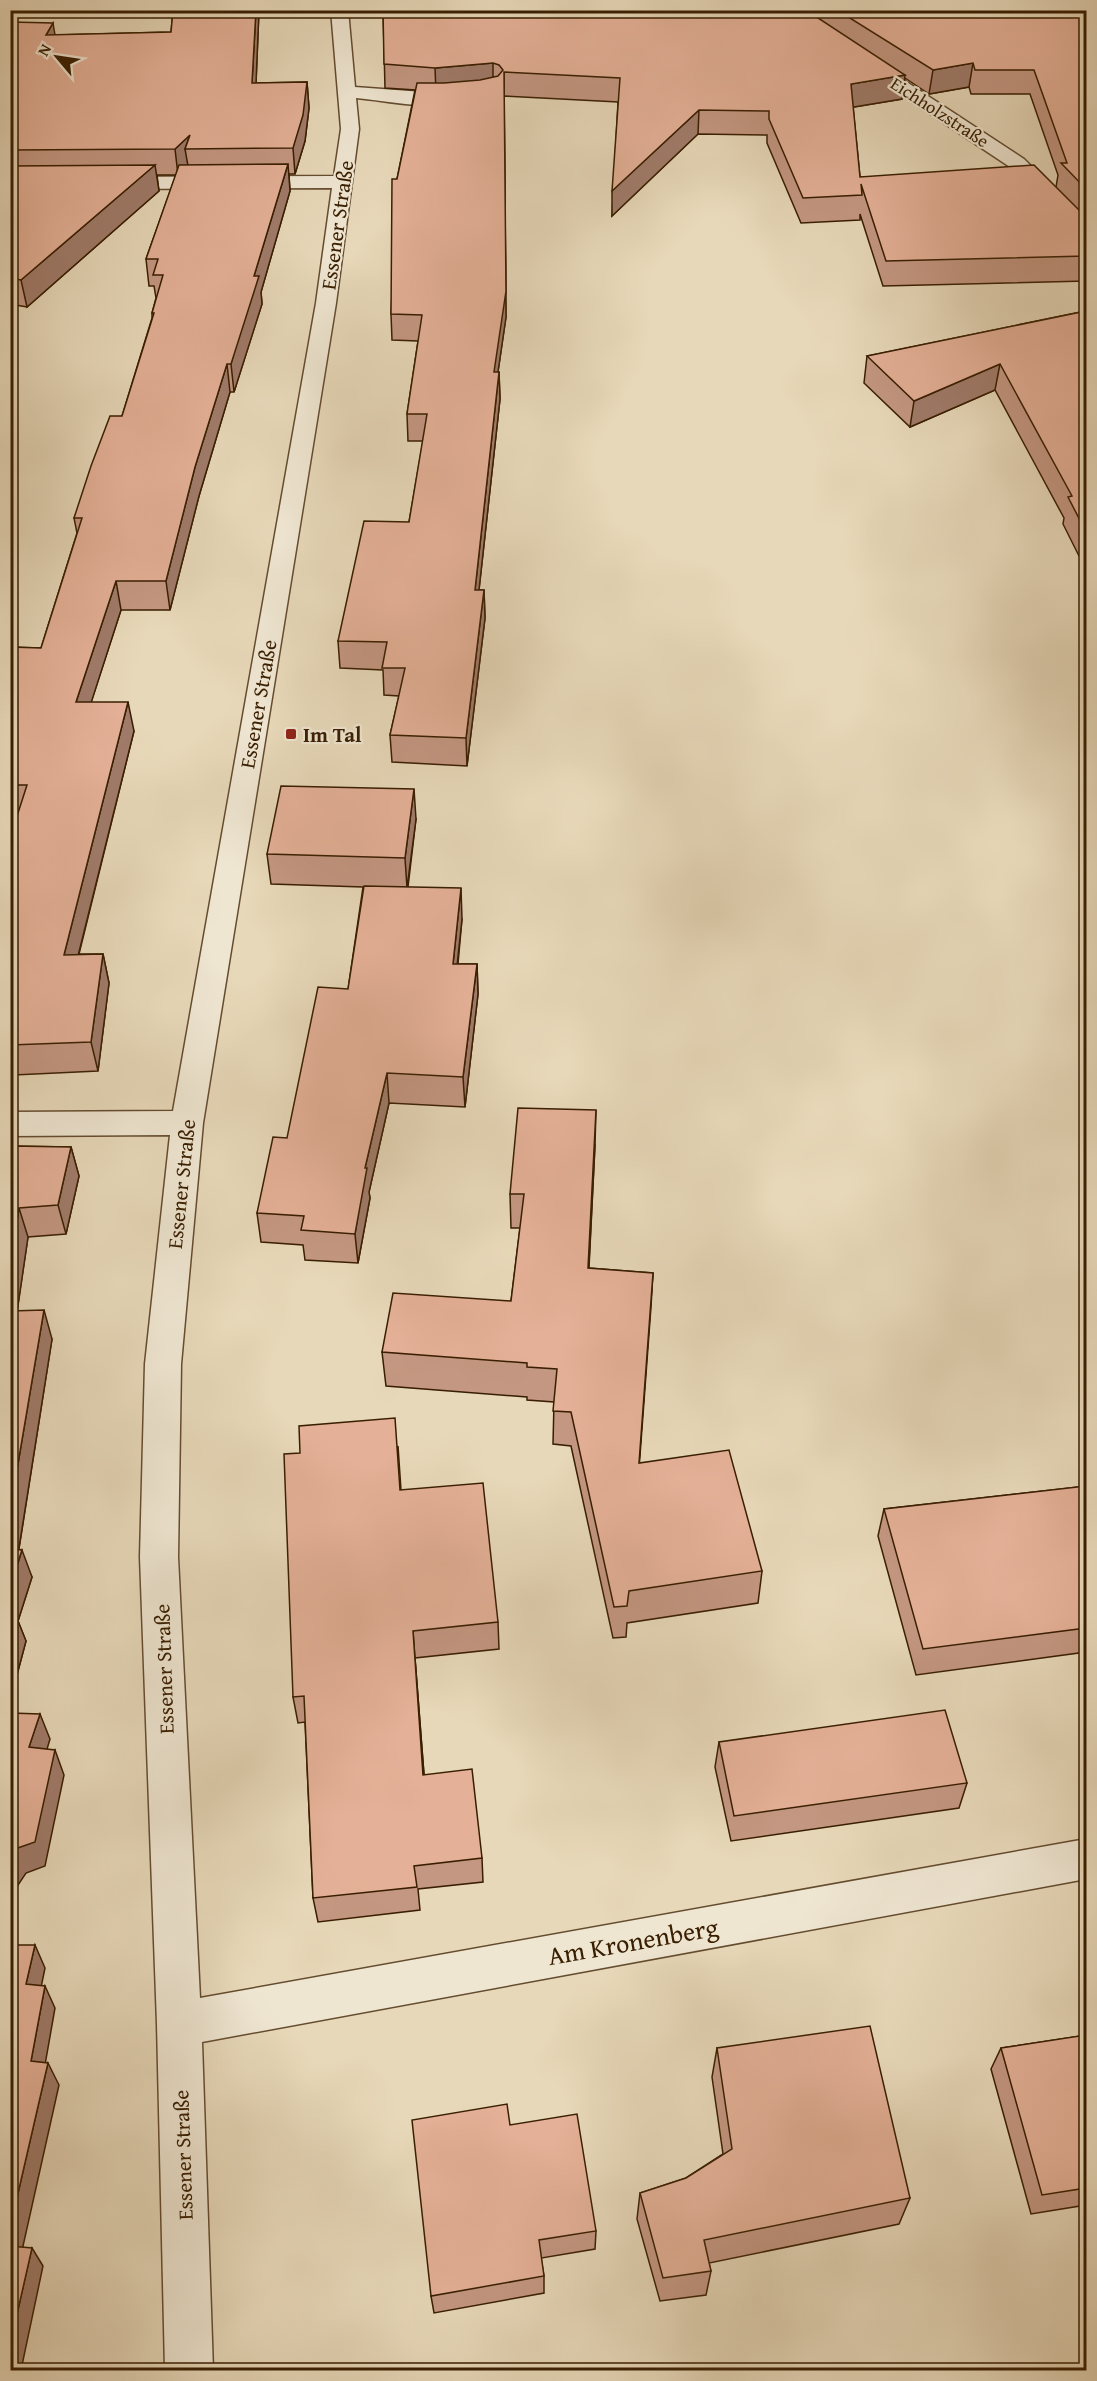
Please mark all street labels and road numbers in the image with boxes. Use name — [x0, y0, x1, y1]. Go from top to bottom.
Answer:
street label: Eichholzstraße — [885, 70, 995, 154]
street label: Essener Straße — [313, 158, 361, 292]
street label: Essener Straße — [231, 637, 285, 771]
street label: Essener Straße — [159, 1117, 203, 1250]
street label: Essener Straße — [146, 1603, 182, 1735]
street label: Am Kronenberg — [545, 1907, 721, 1975]
street label: Essener Straße — [165, 2089, 201, 2221]

